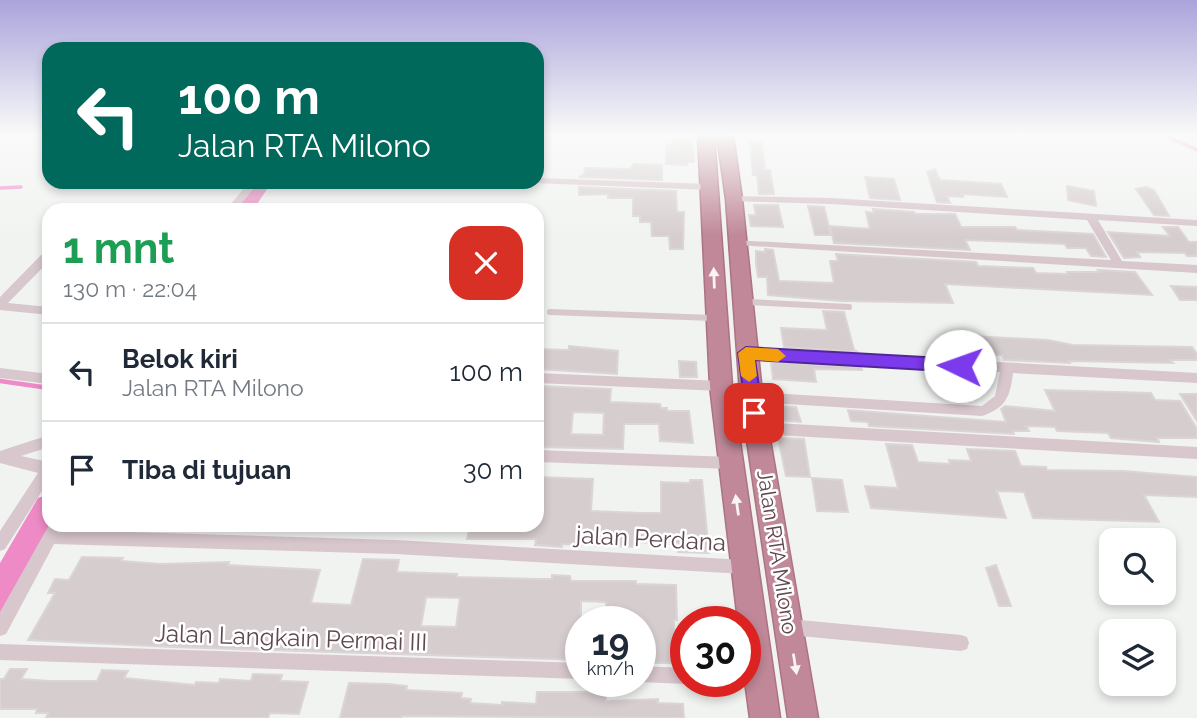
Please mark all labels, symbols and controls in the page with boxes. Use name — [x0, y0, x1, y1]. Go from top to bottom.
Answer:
text: 100 m — [178, 68, 320, 125]
icon: left — [63, 70, 154, 161]
text: Jalan RTA Milono — [178, 127, 431, 164]
text: 1 mnt — [63, 224, 174, 273]
button: close — [449, 226, 523, 300]
one-way arrow — [708, 267, 719, 289]
text: 130 m · 22:04 — [63, 275, 197, 302]
position arrow — [923, 329, 997, 403]
text: Belok kiri — [122, 344, 238, 374]
icon: left — [63, 353, 101, 391]
text: 100 m — [450, 357, 523, 387]
text: Jalan RTA Milono — [122, 374, 304, 401]
pin — [724, 383, 784, 443]
icon: arrive — [735, 394, 773, 432]
icon: arrive — [63, 451, 101, 489]
text: Tiba di tujuan — [122, 455, 292, 485]
text: 30 m — [463, 455, 523, 485]
street label: Jalan RTA Milono — [752, 468, 803, 636]
one-way arrow — [731, 494, 742, 516]
street label: jalan Perdana — [572, 520, 727, 557]
map controls — [1099, 528, 1176, 696]
button: search — [1099, 528, 1176, 605]
speed limit sign: 30 — [670, 606, 761, 697]
street label: Jalan Langkain Permai III — [154, 618, 428, 657]
button: layers — [1099, 619, 1176, 696]
text: 19 — [592, 622, 629, 663]
one-way arrow — [790, 653, 801, 675]
text: km/h — [587, 658, 634, 679]

